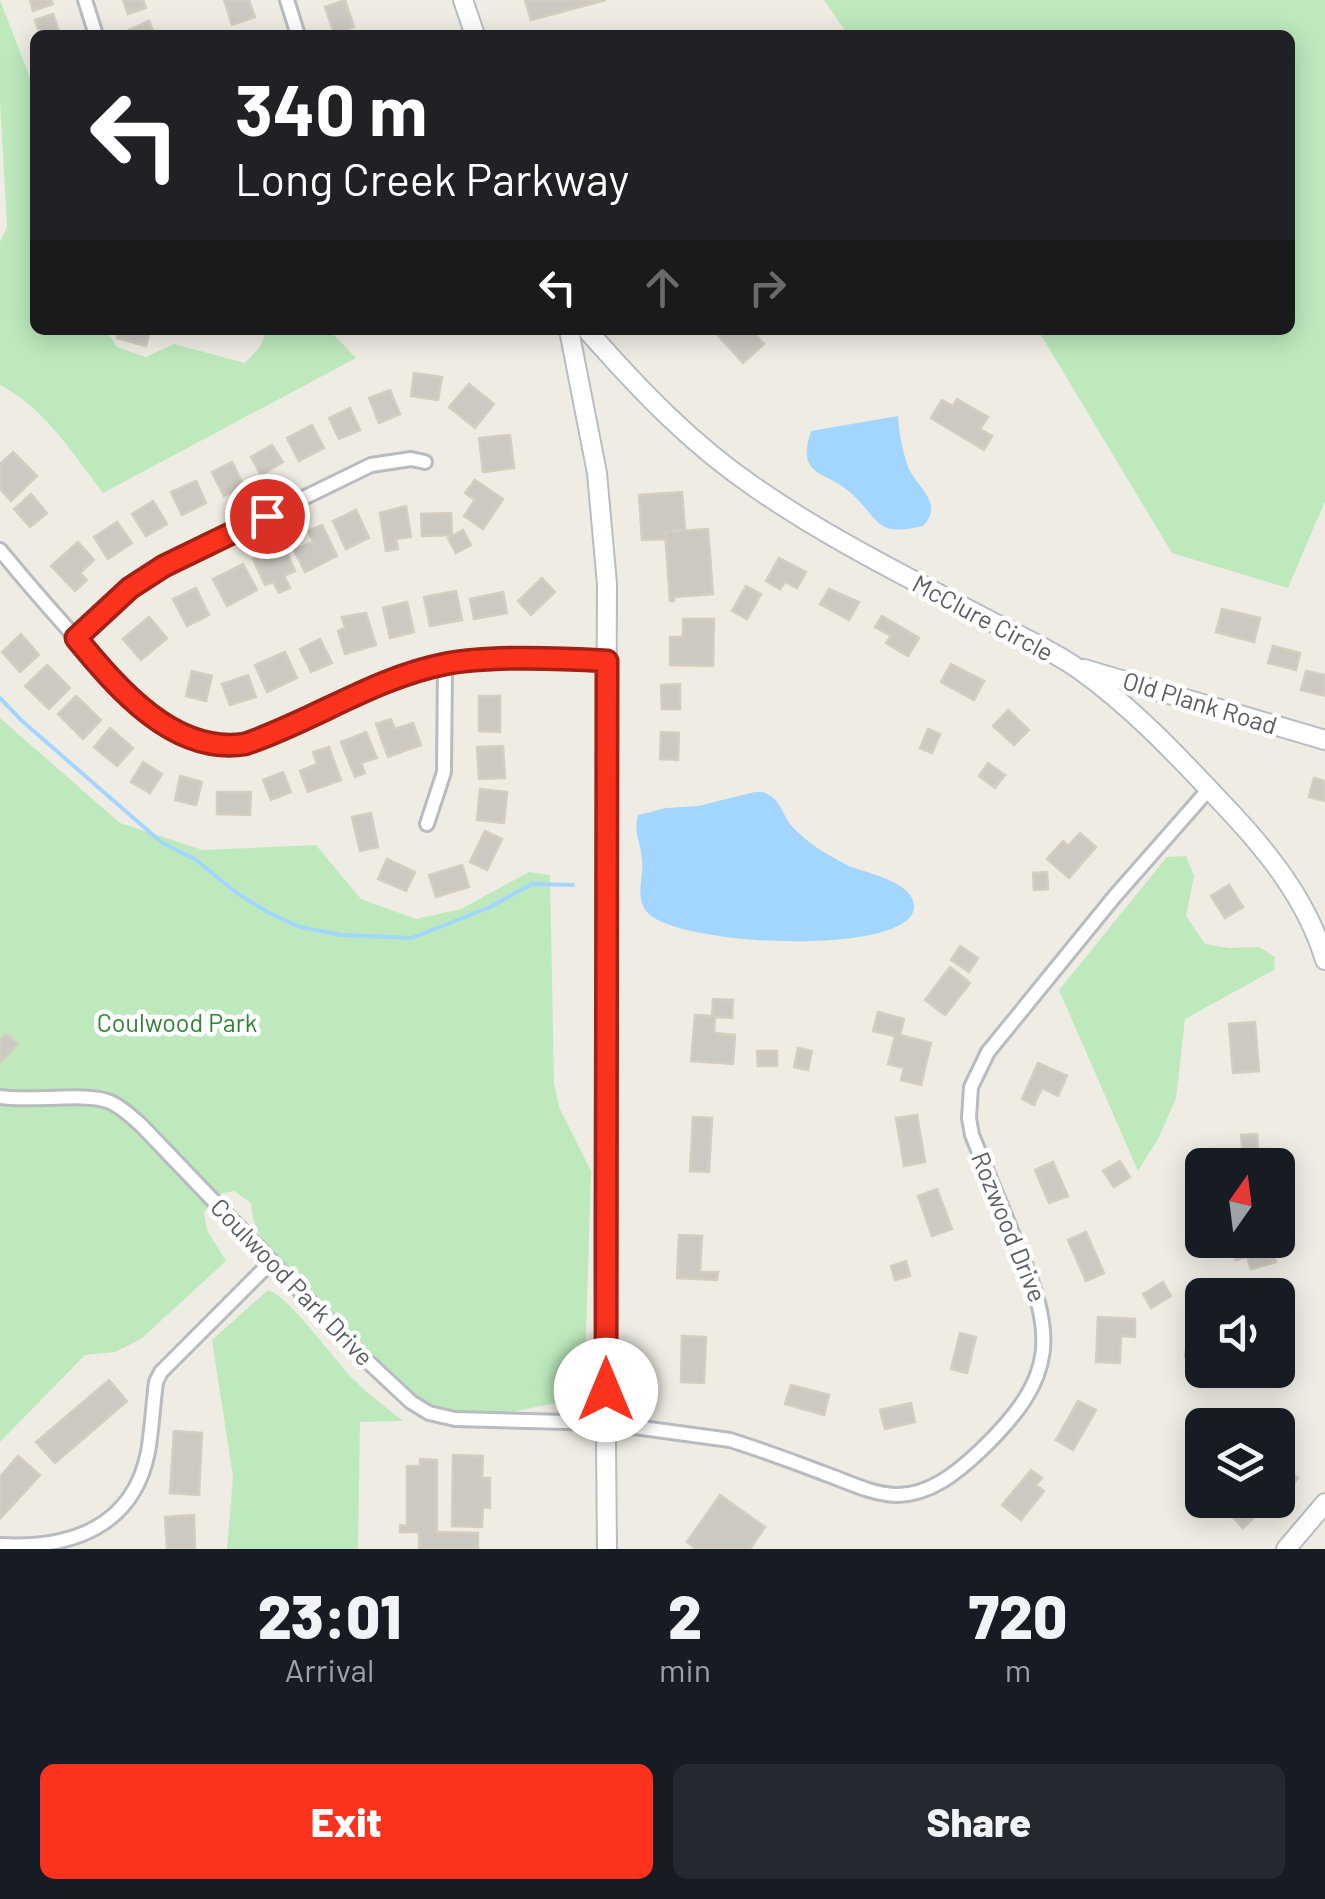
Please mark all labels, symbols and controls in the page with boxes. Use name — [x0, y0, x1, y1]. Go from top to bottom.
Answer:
text: 340 m — [235, 66, 428, 150]
icon: left — [70, 70, 200, 200]
text: Long Creek Parkway — [235, 151, 629, 205]
icon: left — [530, 260, 585, 315]
icon: ahead — [635, 260, 690, 315]
icon: right — [740, 260, 795, 315]
pin — [225, 474, 310, 559]
icon: arrive — [240, 489, 295, 544]
street label: McClure Circle — [908, 567, 1059, 667]
street label: Old Plank Road — [1120, 664, 1281, 740]
park label: Coulwood Park — [97, 1007, 257, 1037]
street label: Rozwood Drive — [966, 1147, 1054, 1306]
north arrow — [1185, 1148, 1295, 1258]
map controls — [1185, 1148, 1295, 1518]
street label: Coulwood Park Drive — [205, 1191, 380, 1371]
button: sound — [1185, 1278, 1295, 1388]
position arrow — [554, 1338, 658, 1442]
button: layers — [1185, 1408, 1295, 1518]
text: 23:01 — [258, 1579, 401, 1651]
text: 2 — [668, 1579, 702, 1651]
text: 720 — [969, 1579, 1067, 1651]
text: Arrival — [285, 1650, 374, 1688]
text: min — [659, 1650, 711, 1688]
text: m — [1005, 1650, 1031, 1688]
button: Exit — [40, 1764, 653, 1879]
button: Share — [673, 1764, 1285, 1879]

